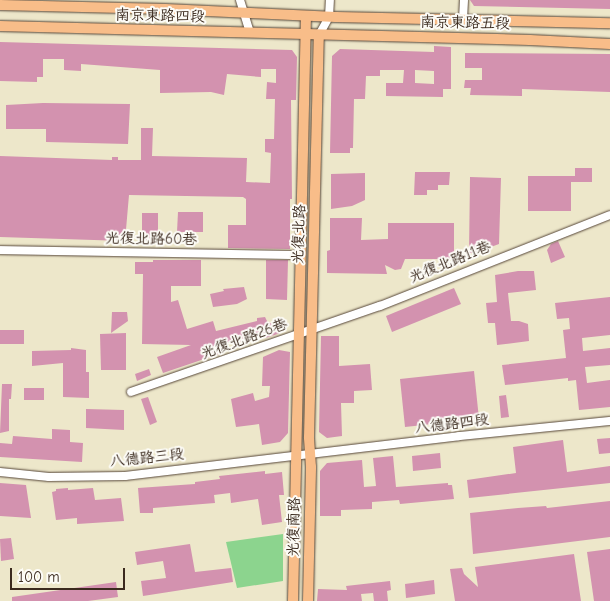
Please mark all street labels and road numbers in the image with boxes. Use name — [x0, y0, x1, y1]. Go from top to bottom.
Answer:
street label: 南京東路四段 — [115, 6, 205, 26]
street label: 南京東路五段 — [420, 13, 510, 33]
street label: 光復北路 — [289, 204, 309, 264]
street label: 光復北路60巷 — [105, 229, 197, 249]
street label: 光復北路11巷 — [406, 237, 494, 287]
street label: 光復北路26巷 — [198, 315, 290, 363]
street label: 八德路四段 — [414, 410, 490, 438]
street label: 八德路三段 — [109, 445, 185, 471]
street label: 光復南路 — [284, 497, 304, 557]

